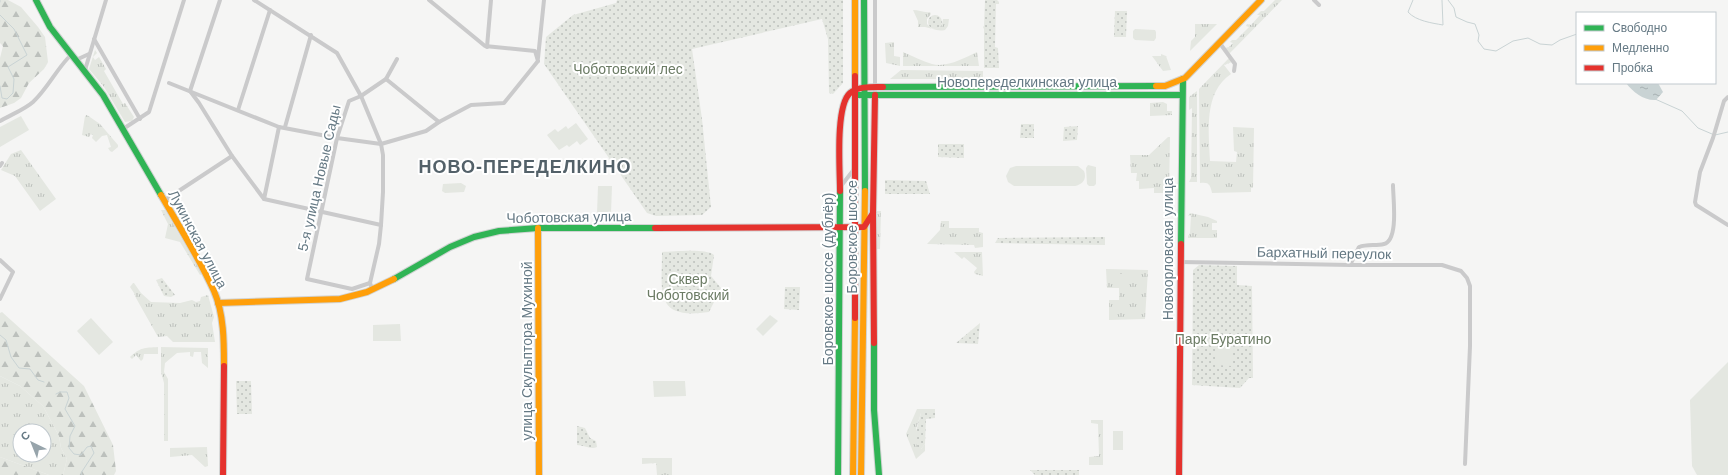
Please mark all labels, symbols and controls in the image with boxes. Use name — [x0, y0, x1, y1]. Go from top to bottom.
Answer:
legend — [1576, 12, 1716, 84]
text: Свободно — [1612, 21, 1667, 35]
text: Медленно — [1612, 41, 1669, 55]
park label: Чоботовский лес — [573, 61, 683, 77]
text: Пробка — [1612, 61, 1653, 75]
street label: Новопеределкинская улица — [937, 74, 1117, 90]
street label: 5-я улица Новые Сады — [294, 103, 344, 253]
district label: НОВО-ПЕРЕДЕЛКИНО — [419, 157, 631, 177]
street label: Новоорловская улица — [1160, 177, 1176, 320]
street label: Боровское шоссе — [844, 180, 860, 294]
street label: Лукинская улица — [165, 187, 231, 291]
street label: Боровское шоссе (дублёр) — [820, 192, 836, 366]
street label: Чоботовская улица — [506, 208, 632, 226]
street label: Бархатный переулок — [1257, 244, 1392, 262]
street label: улица Скульптора Мухиной — [519, 262, 535, 441]
park label: Сквер Чоботовский — [647, 271, 729, 303]
park label: Парк Буратино — [1175, 331, 1271, 347]
north arrow — [12, 423, 52, 463]
text: С — [18, 429, 32, 443]

